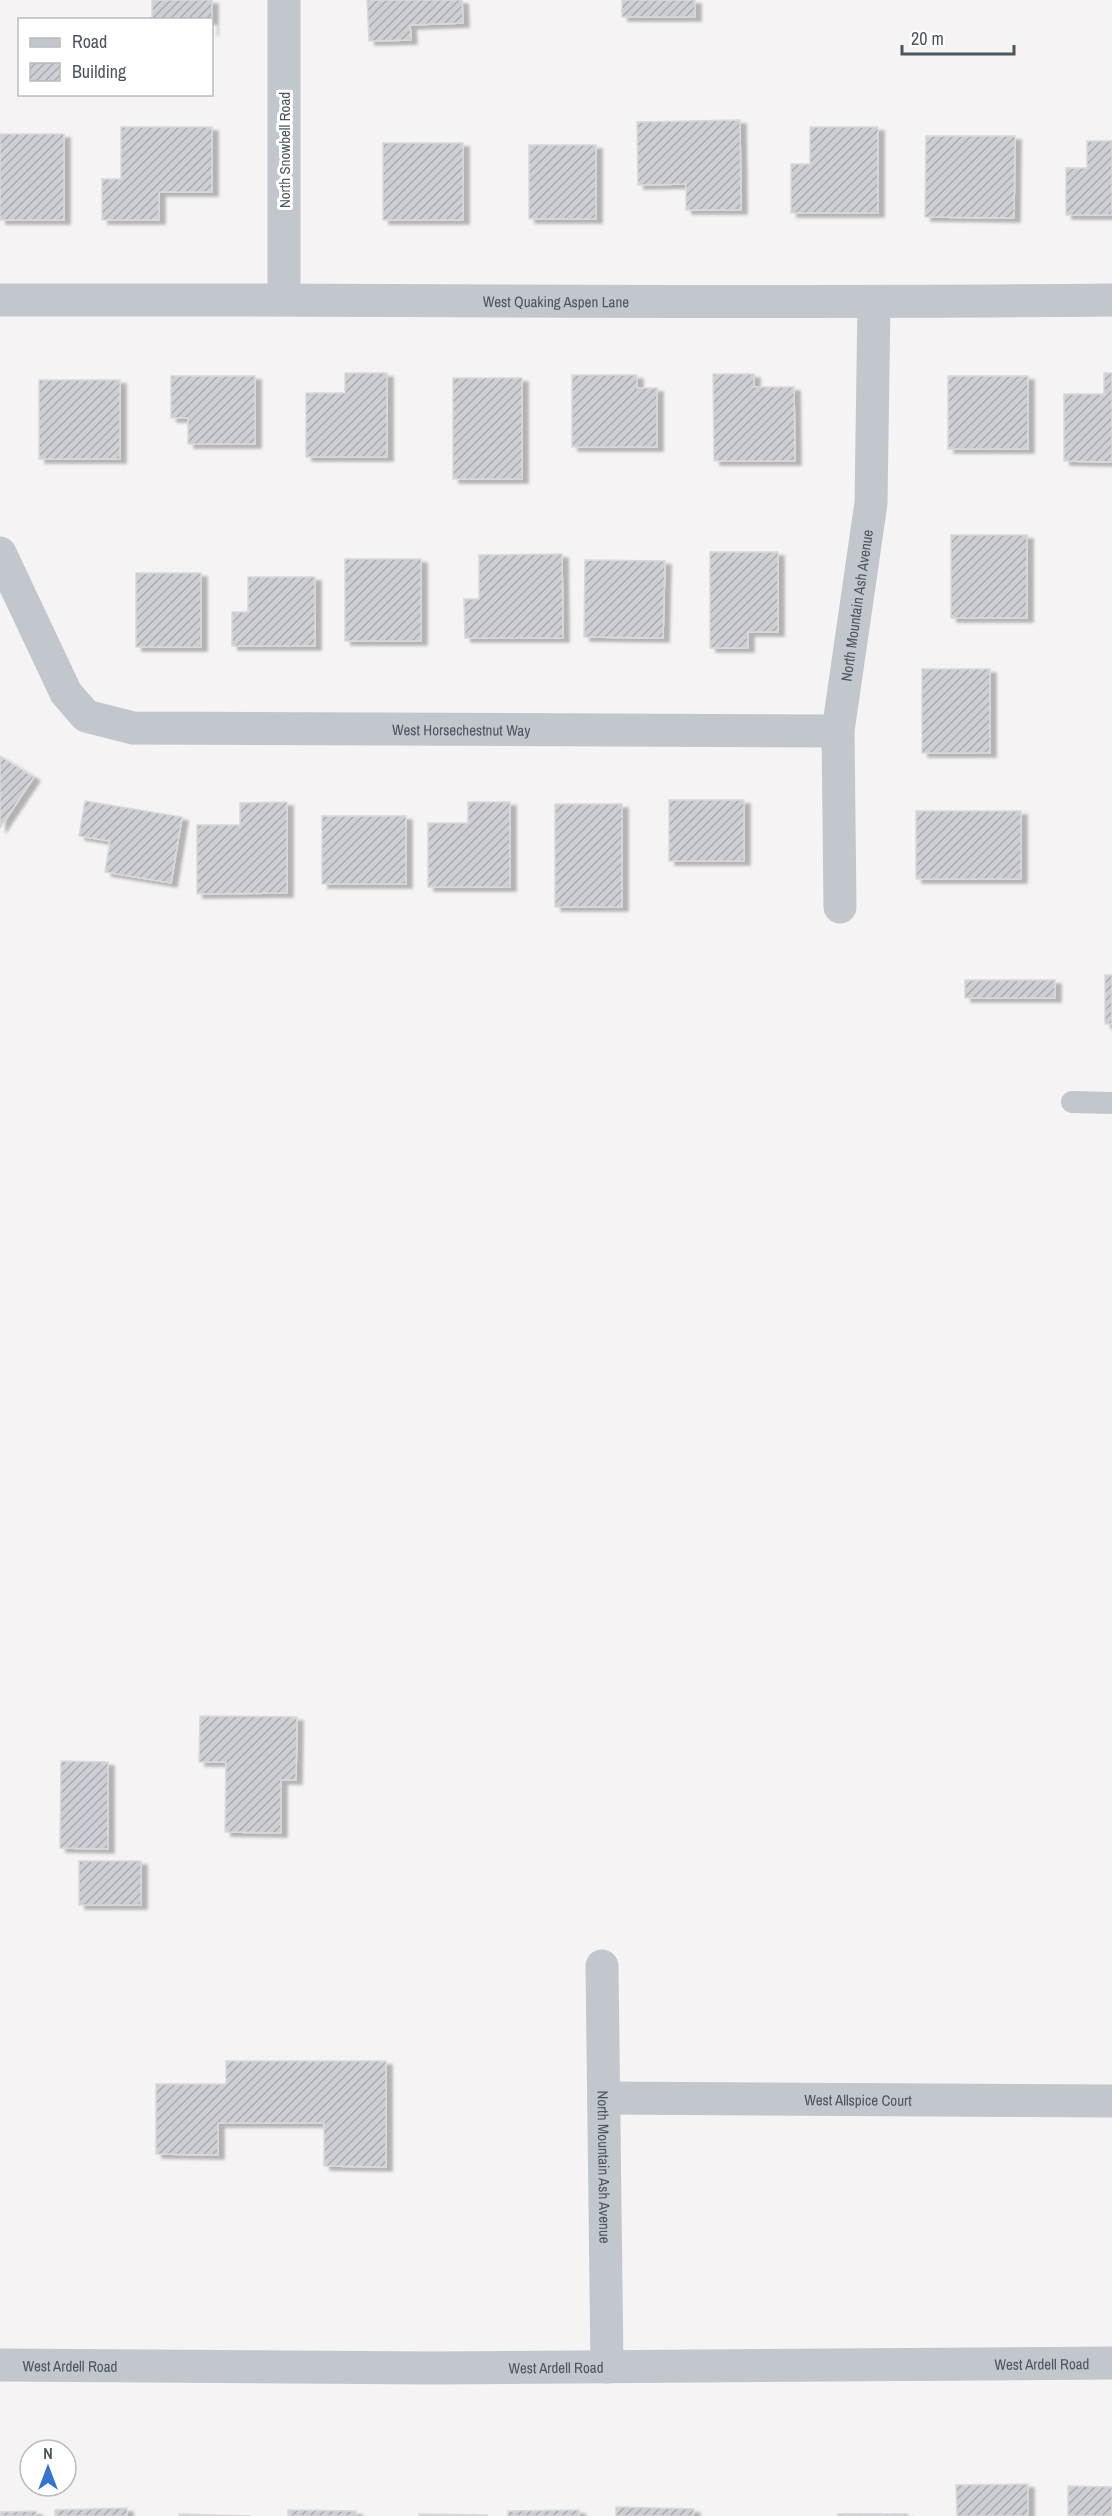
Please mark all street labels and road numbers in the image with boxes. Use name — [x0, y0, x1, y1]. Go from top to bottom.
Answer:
street label: North Snowbell Road — [274, 92, 295, 208]
street label: West Quaking Aspen Lane — [483, 290, 629, 312]
street label: North Mountain Ash Avenue — [835, 528, 878, 683]
street label: West Horsechestnut Way — [392, 719, 531, 740]
street label: West Allspice Court — [804, 2089, 912, 2110]
street label: North Mountain Ash Avenue — [593, 2090, 616, 2244]
street label: West Ardell Road — [994, 2353, 1090, 2374]
street label: West Ardell Road — [22, 2355, 118, 2376]
street label: West Ardell Road — [508, 2356, 604, 2378]

